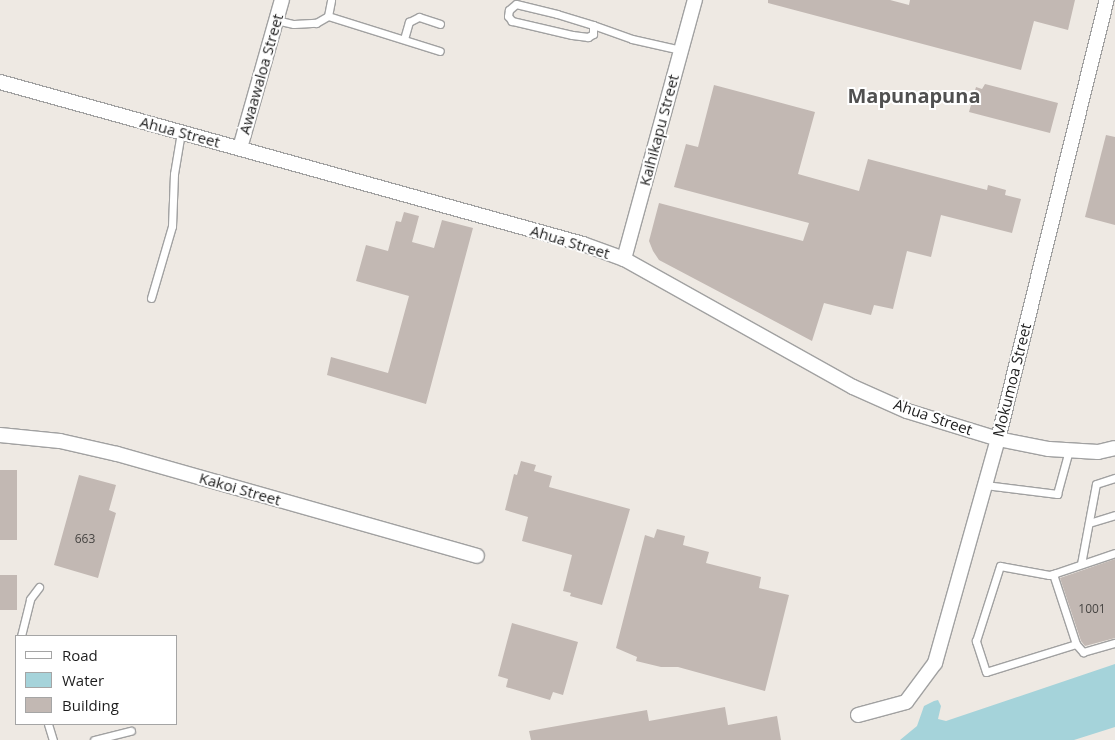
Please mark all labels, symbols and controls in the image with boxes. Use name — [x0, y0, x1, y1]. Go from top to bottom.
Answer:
street label: Awaawaloa Street — [235, 12, 287, 136]
street label: Kaihikapu Street — [635, 72, 683, 188]
district label: Mapunapuna — [848, 83, 980, 107]
street label: Ahua Street — [138, 113, 222, 151]
street label: Ahua Street — [528, 221, 612, 263]
street label: Mokumoa Street — [989, 321, 1035, 439]
street label: Ahua Street — [891, 395, 975, 439]
street label: Kakoi Street — [197, 469, 283, 509]
house number: 663 — [75, 532, 95, 546]
house number: 1001 — [1078, 602, 1106, 616]
legend — [15, 635, 178, 725]
text: Road — [62, 645, 98, 665]
text: Water — [62, 670, 104, 690]
text: Building — [62, 695, 119, 715]

